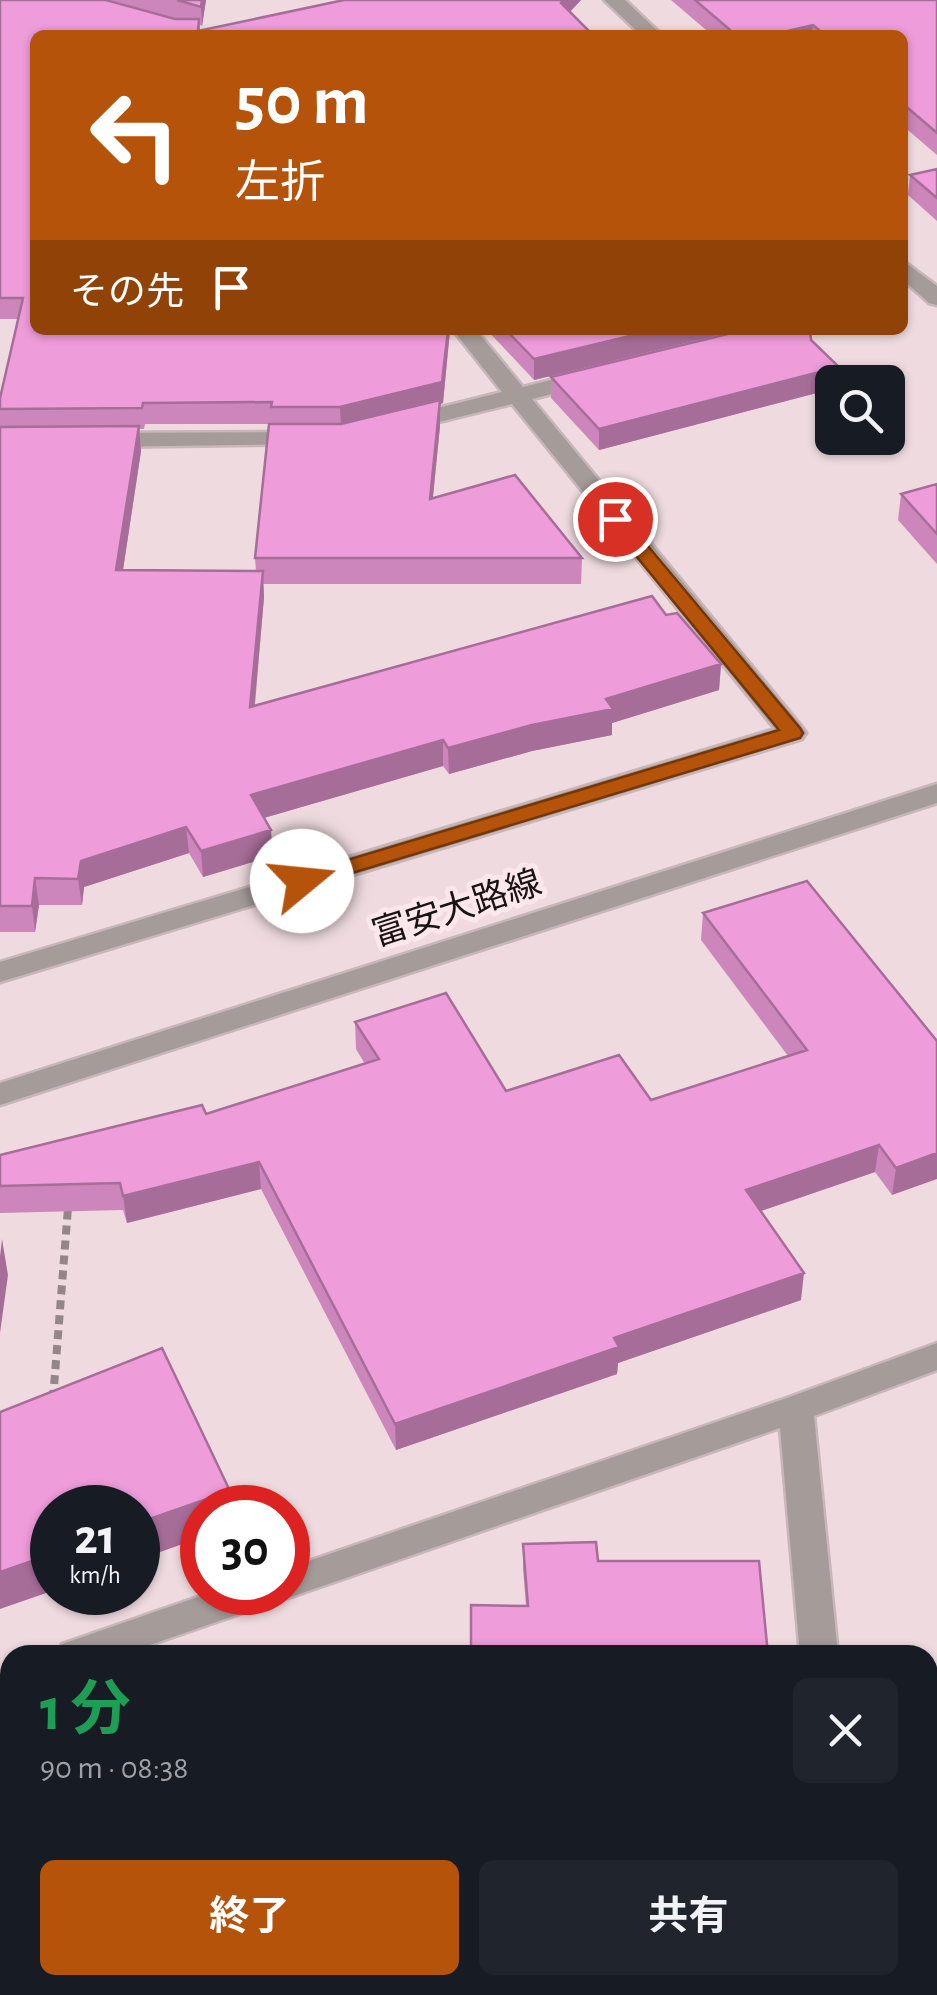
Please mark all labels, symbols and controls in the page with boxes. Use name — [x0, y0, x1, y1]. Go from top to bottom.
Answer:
text: 50 m — [235, 67, 369, 137]
icon: left — [70, 70, 200, 200]
text: 左折 — [235, 161, 325, 206]
icon: arrive — [204, 260, 259, 315]
text: その先 — [70, 274, 184, 312]
map controls — [815, 365, 905, 455]
button: search — [815, 365, 905, 455]
pin — [573, 477, 658, 562]
icon: arrive — [588, 492, 643, 547]
position arrow — [250, 829, 354, 933]
street label: 富安大路線 — [368, 863, 546, 953]
speed limit sign: 30 — [180, 1485, 310, 1615]
text: 21 — [74, 1513, 116, 1563]
text: km/h — [69, 1563, 121, 1588]
button: close — [793, 1678, 898, 1783]
text: 1 分 — [40, 1681, 131, 1741]
text: 90 m · 08:38 — [40, 1752, 188, 1784]
button: 終了 — [40, 1860, 459, 1975]
button: 共有 — [479, 1860, 898, 1975]

